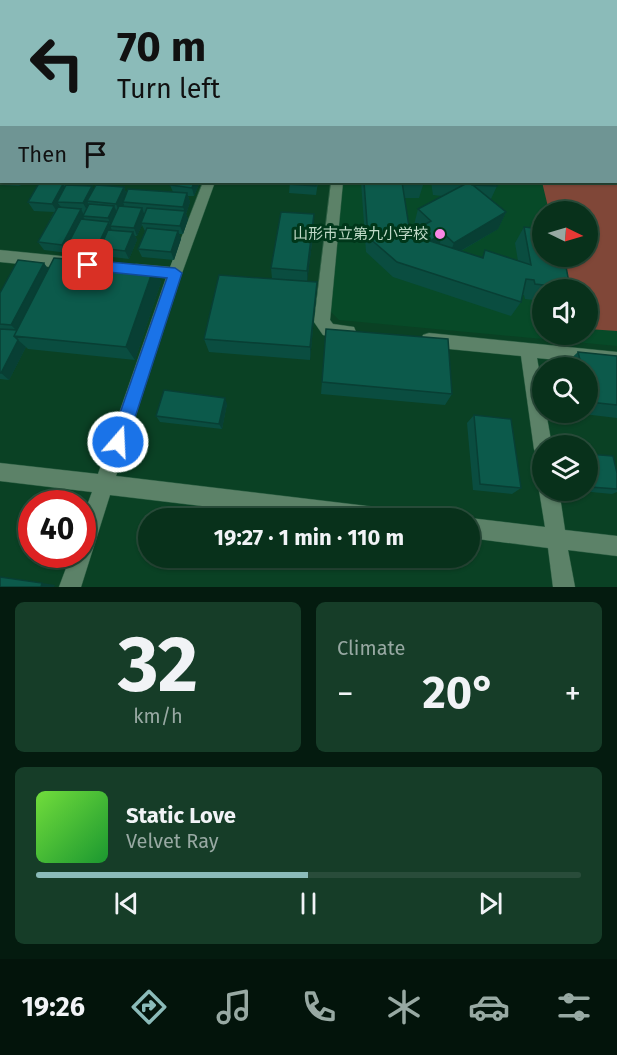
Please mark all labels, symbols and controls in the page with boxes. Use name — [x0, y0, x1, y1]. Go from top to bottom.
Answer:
text: 70 m — [117, 22, 206, 72]
icon: left — [18, 24, 96, 102]
text: Turn left — [117, 73, 220, 105]
icon: arrive — [79, 138, 112, 171]
text: Then — [18, 141, 67, 168]
north arrow — [532, 201, 598, 267]
map controls — [532, 201, 598, 501]
place label: 山形市立第九小学校 — [293, 225, 428, 243]
marker: 山形市立第九小学校 — [433, 227, 447, 241]
pin — [62, 239, 113, 290]
icon: arrive — [71, 248, 104, 281]
button: sound — [532, 279, 598, 345]
button: search — [532, 357, 598, 423]
position arrow — [86, 410, 150, 474]
button: layers — [532, 435, 598, 501]
speed limit sign: 40 — [18, 490, 96, 568]
text: 19:27 · 1 min · 110 m — [214, 524, 404, 551]
text: 32 — [118, 618, 198, 712]
text: Climate — [337, 636, 405, 660]
text: 20° — [422, 666, 496, 720]
text: − — [337, 674, 354, 714]
text: + — [565, 674, 581, 714]
text: km/h — [133, 704, 183, 728]
text: Static Love — [126, 802, 236, 829]
text: Velvet Ray — [126, 829, 219, 853]
icon: previous — [110, 887, 143, 920]
icon: pause — [292, 887, 325, 920]
icon: next — [474, 887, 507, 920]
icon: directions — [128, 986, 170, 1028]
icon: music — [213, 986, 255, 1028]
icon: phone — [298, 986, 340, 1028]
icon: climate — [383, 986, 425, 1028]
icon: car — [468, 986, 510, 1028]
icon: filters — [553, 986, 595, 1028]
text: 19:26 — [22, 991, 85, 1023]

